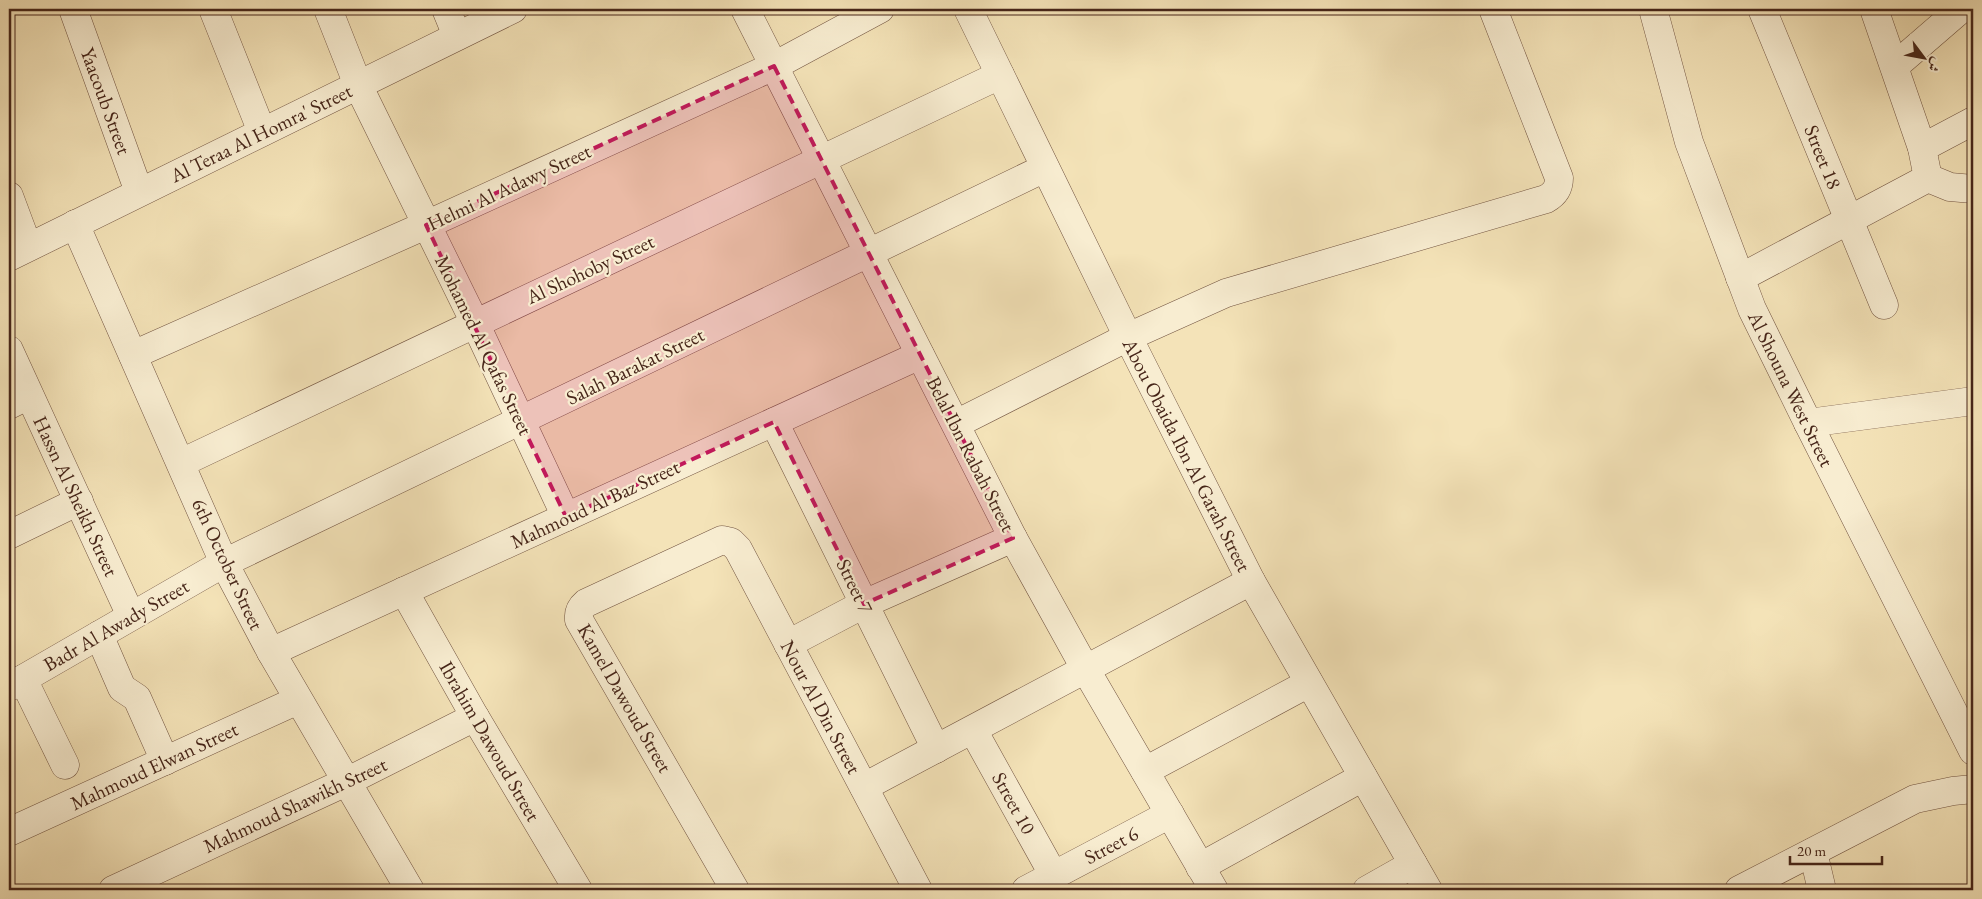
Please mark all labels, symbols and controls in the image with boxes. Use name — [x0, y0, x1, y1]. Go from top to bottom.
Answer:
north arrow — [1900, 32, 1950, 82]
street label: Yaacoub Street — [75, 44, 138, 159]
text: ش — [1924, 54, 1946, 76]
street label: Al Teraa Al Homra' Street — [165, 77, 357, 189]
street label: Street 18 — [1798, 121, 1848, 193]
street label: Helmi Al Adawy Street — [423, 137, 596, 236]
street label: Al Shohoby Street — [521, 228, 659, 310]
street label: Mohamed Al Qafas Street — [429, 251, 539, 440]
street label: Al Shouna West Street — [1742, 306, 1840, 472]
street label: Salah Barakat Street — [562, 321, 709, 411]
street label: Abou Obaida Ibn Al Garah Street — [1116, 333, 1258, 577]
street label: Belal Ibn Rabah Street — [921, 372, 1022, 537]
street label: Hassn Al Sheikh Street — [27, 412, 125, 581]
street label: Mahmoud Al Baz Street — [506, 453, 684, 555]
street label: 6th October Street — [186, 494, 270, 635]
street label: Street 7 — [831, 554, 879, 618]
street label: Badr Al Awady Street — [39, 572, 194, 677]
street label: Kamel Dawoud Street — [572, 619, 679, 778]
street label: Nour Al Din Street — [775, 636, 868, 779]
street label: Ibrahim Dawoud Street — [434, 656, 547, 826]
street label: Mahmoud Elwan Street — [66, 715, 243, 816]
street label: Mahmoud Shawikh Street — [199, 751, 392, 859]
street label: Street 10 — [986, 767, 1042, 839]
street label: Street 6 — [1079, 820, 1143, 870]
scale bar — [1790, 834, 1882, 866]
text: 20 m — [1797, 841, 1826, 860]

